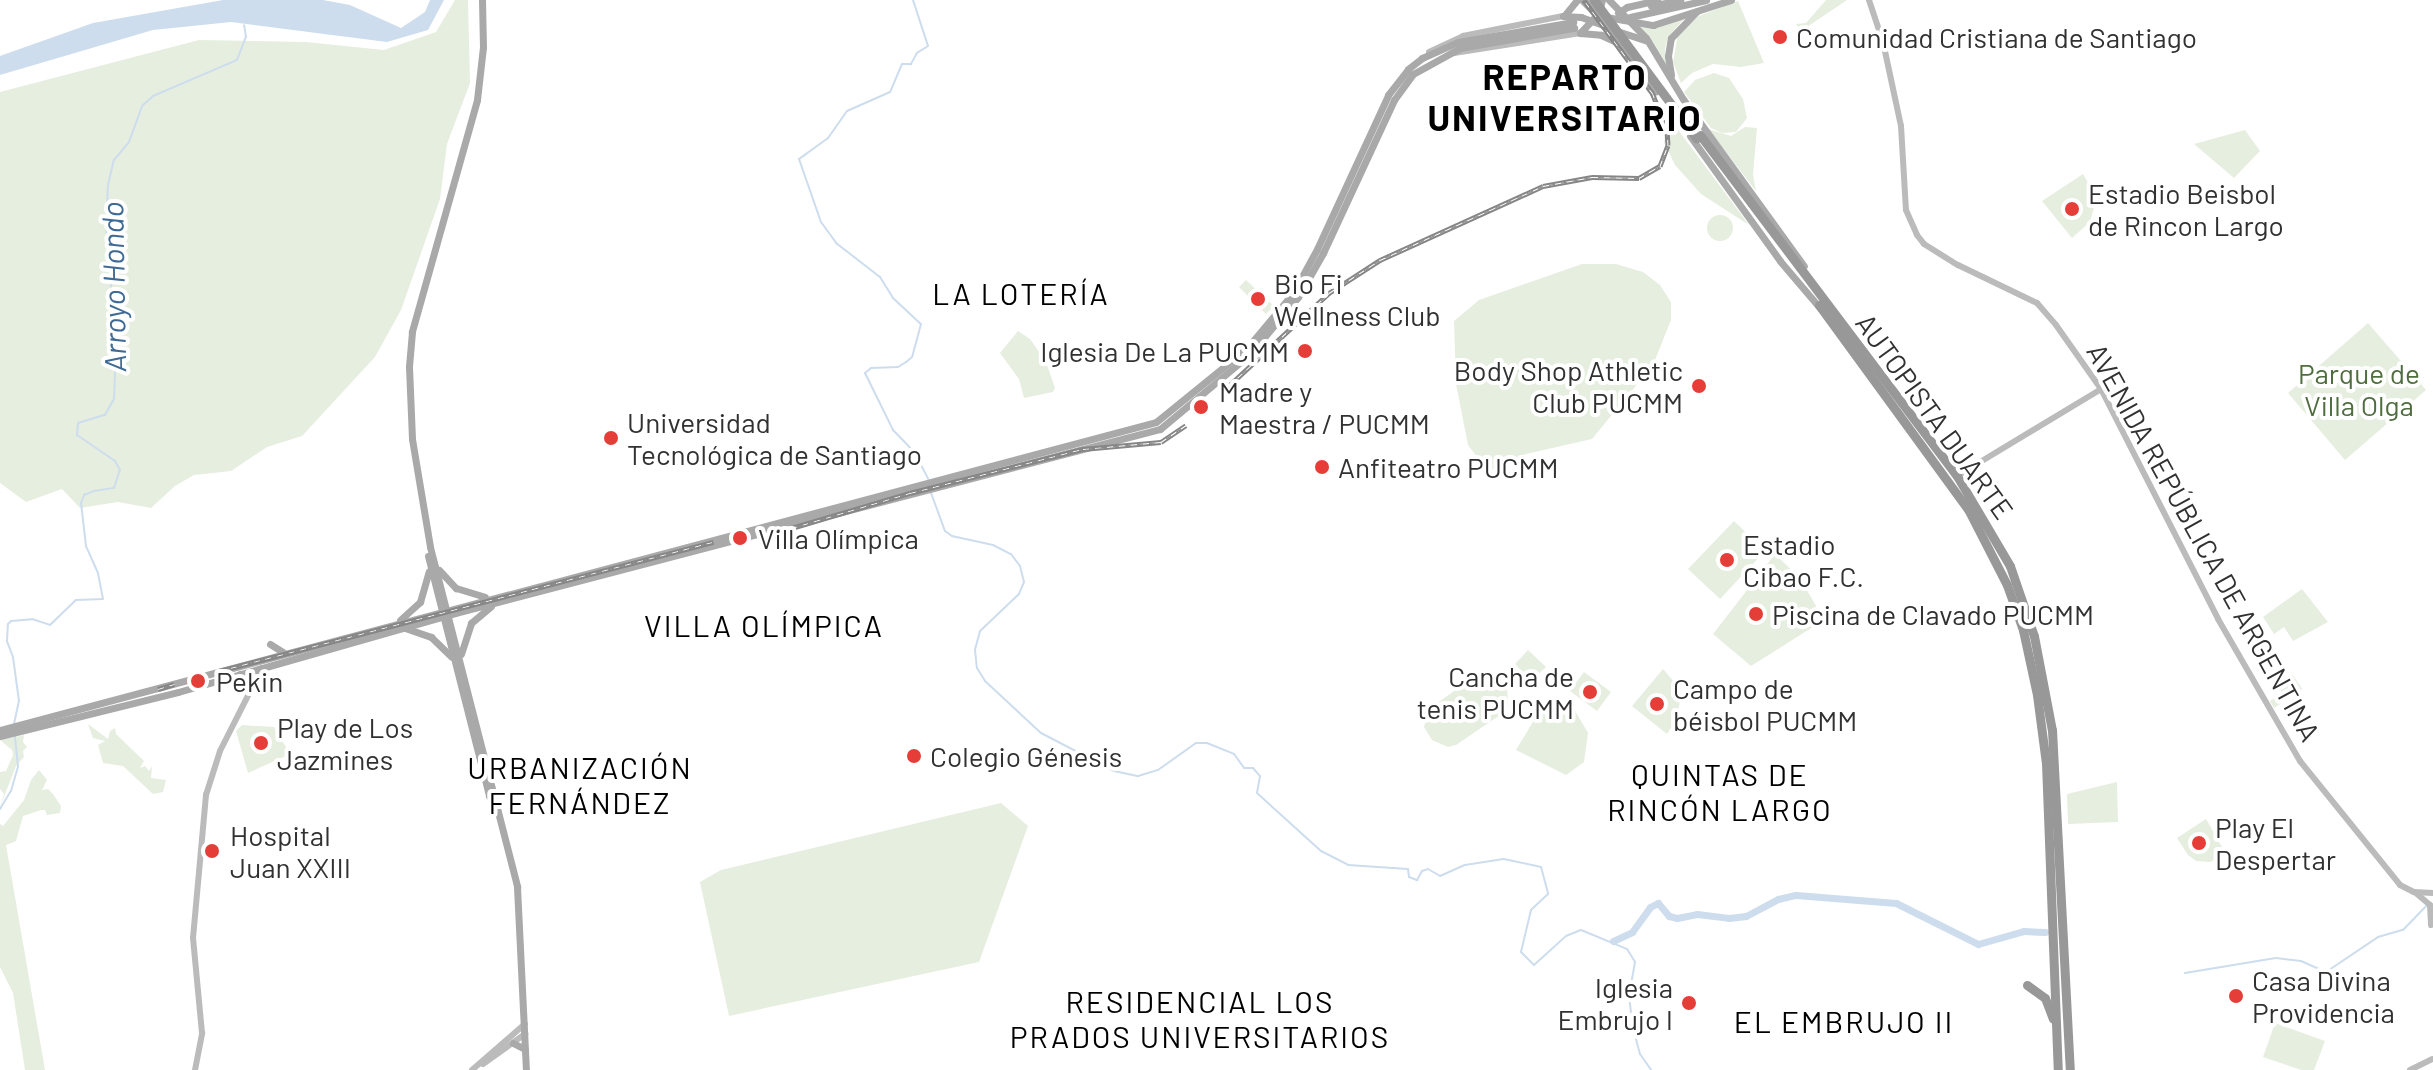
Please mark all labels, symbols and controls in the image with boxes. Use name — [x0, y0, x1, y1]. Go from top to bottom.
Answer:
place label: Comunidad Cristiana de Santiago — [1796, 20, 2197, 54]
marker: Comunidad Cristiana de Santiago — [1771, 28, 1789, 46]
district label: REPARTO UNIVERSITARIO — [1427, 53, 1703, 138]
place label: Estadio Beisbol de Rincon Largo — [2088, 176, 2284, 242]
marker: Estadio Beisbol de Rincon Largo — [2063, 200, 2081, 218]
water label: Arroyo Hondo — [94, 201, 132, 373]
place label: Bio Fi Wellness Club — [1274, 266, 1440, 332]
district label: LA LOTERÍA — [932, 275, 1110, 311]
marker: Bio Fi Wellness Club — [1249, 290, 1267, 308]
street label: AUTOPISTA DUARTE — [1849, 307, 2021, 525]
place label: Iglesia De La PUCMM — [1040, 334, 1289, 368]
street label: AVENIDA REPÚBLICA DE ARGENTINA — [2080, 337, 2328, 747]
marker: Iglesia De La PUCMM — [1296, 342, 1314, 360]
place label: Body Shop Athletic Club PUCMM — [1454, 353, 1683, 419]
park label: Parque de Villa Olga — [2298, 356, 2420, 422]
place label: Madre y Maestra / PUCMM — [1219, 374, 1430, 440]
marker: Body Shop Athletic Club PUCMM — [1690, 377, 1708, 395]
marker: Madre y Maestra / PUCMM — [1190, 396, 1212, 418]
place label: Universidad Tecnológica de Santiago — [627, 405, 922, 471]
marker: Universidad Tecnológica de Santiago — [602, 429, 620, 447]
place label: Anfiteatro PUCMM — [1338, 450, 1558, 484]
marker: Anfiteatro PUCMM — [1313, 458, 1331, 476]
place label: Villa Olímpica — [758, 521, 919, 555]
marker: Villa Olímpica — [729, 527, 751, 549]
place label: Estadio Cibao F.C. — [1743, 527, 1864, 593]
marker: Estadio Cibao F.C. — [1718, 551, 1736, 569]
place label: Piscina de Clavado PUCMM — [1772, 597, 2094, 631]
marker: Piscina de Clavado PUCMM — [1747, 605, 1765, 623]
district label: VILLA OLÍMPICA — [644, 607, 884, 643]
place label: Cancha de tenis PUCMM — [1417, 659, 1574, 725]
place label: Pekin — [216, 664, 283, 698]
marker: Pekin — [187, 670, 209, 692]
place label: Campo de béisbol PUCMM — [1673, 671, 1857, 737]
marker: Cancha de tenis PUCMM — [1581, 683, 1599, 701]
marker: Campo de béisbol PUCMM — [1648, 695, 1666, 713]
place label: Play de Los Jazmines — [277, 710, 413, 776]
marker: Play de Los Jazmines — [252, 734, 270, 752]
place label: Colegio Génesis — [930, 739, 1122, 773]
marker: Colegio Génesis — [905, 747, 923, 765]
district label: URBANIZACIÓN FERNÁNDEZ — [467, 749, 693, 820]
district label: QUINTAS DE RINCÓN LARGO — [1607, 756, 1833, 826]
place label: Play El Despertar — [2215, 810, 2336, 876]
place label: Hospital Juan XXIII — [230, 818, 351, 884]
marker: Play El Despertar — [2190, 834, 2208, 852]
marker: Hospital Juan XXIII — [201, 840, 223, 862]
place label: Casa Divina Providencia — [2252, 963, 2395, 1029]
place label: Iglesia Embrujo I — [1557, 970, 1673, 1036]
district label: RESIDENCIAL LOS PRADOS UNIVERSITARIOS — [1010, 983, 1390, 1054]
marker: Casa Divina Providencia — [2227, 987, 2245, 1005]
marker: Iglesia Embrujo I — [1680, 994, 1698, 1012]
district label: EL EMBRUJO II — [1734, 1003, 1954, 1039]

